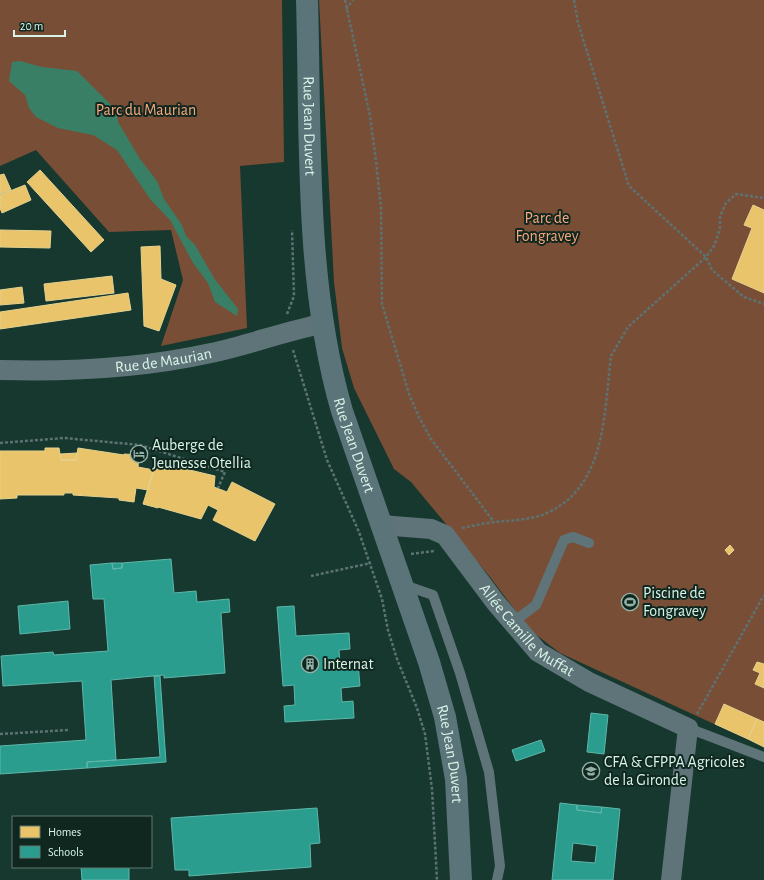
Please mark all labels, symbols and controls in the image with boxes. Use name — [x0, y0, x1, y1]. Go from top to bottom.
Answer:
scale bar — [14, 12, 65, 38]
text: 20 m — [20, 20, 43, 32]
street label: Rue Jean Duvert — [300, 76, 318, 176]
park label: Parc du Maurian — [96, 102, 196, 118]
park label: Parc de Fongravey — [515, 210, 579, 245]
street label: Rue de Maurian — [114, 345, 213, 375]
street label: Rue Jean Duvert — [331, 396, 378, 495]
place label: Auberge de Jeunesse Otellia — [152, 437, 251, 471]
hotel icon: Auberge de Jeunesse Otellia — [129, 444, 149, 464]
street label: Allée Camille Muffat — [476, 581, 577, 680]
place label: Piscine de Fongravey — [643, 585, 706, 620]
sports icon: Piscine de Fongravey — [620, 592, 640, 612]
building icon: Internat — [300, 654, 320, 674]
place label: Internat — [323, 656, 374, 672]
street label: Rue Jean Duvert — [434, 703, 465, 803]
place label: CFA & CFPPA Agricoles de la Gironde — [604, 754, 745, 788]
school or university icon: CFA & CFPPA Agricoles de la Gironde — [581, 761, 601, 781]
legend — [12, 816, 152, 868]
text: Homes — [48, 826, 81, 838]
text: Schools — [48, 846, 83, 858]

